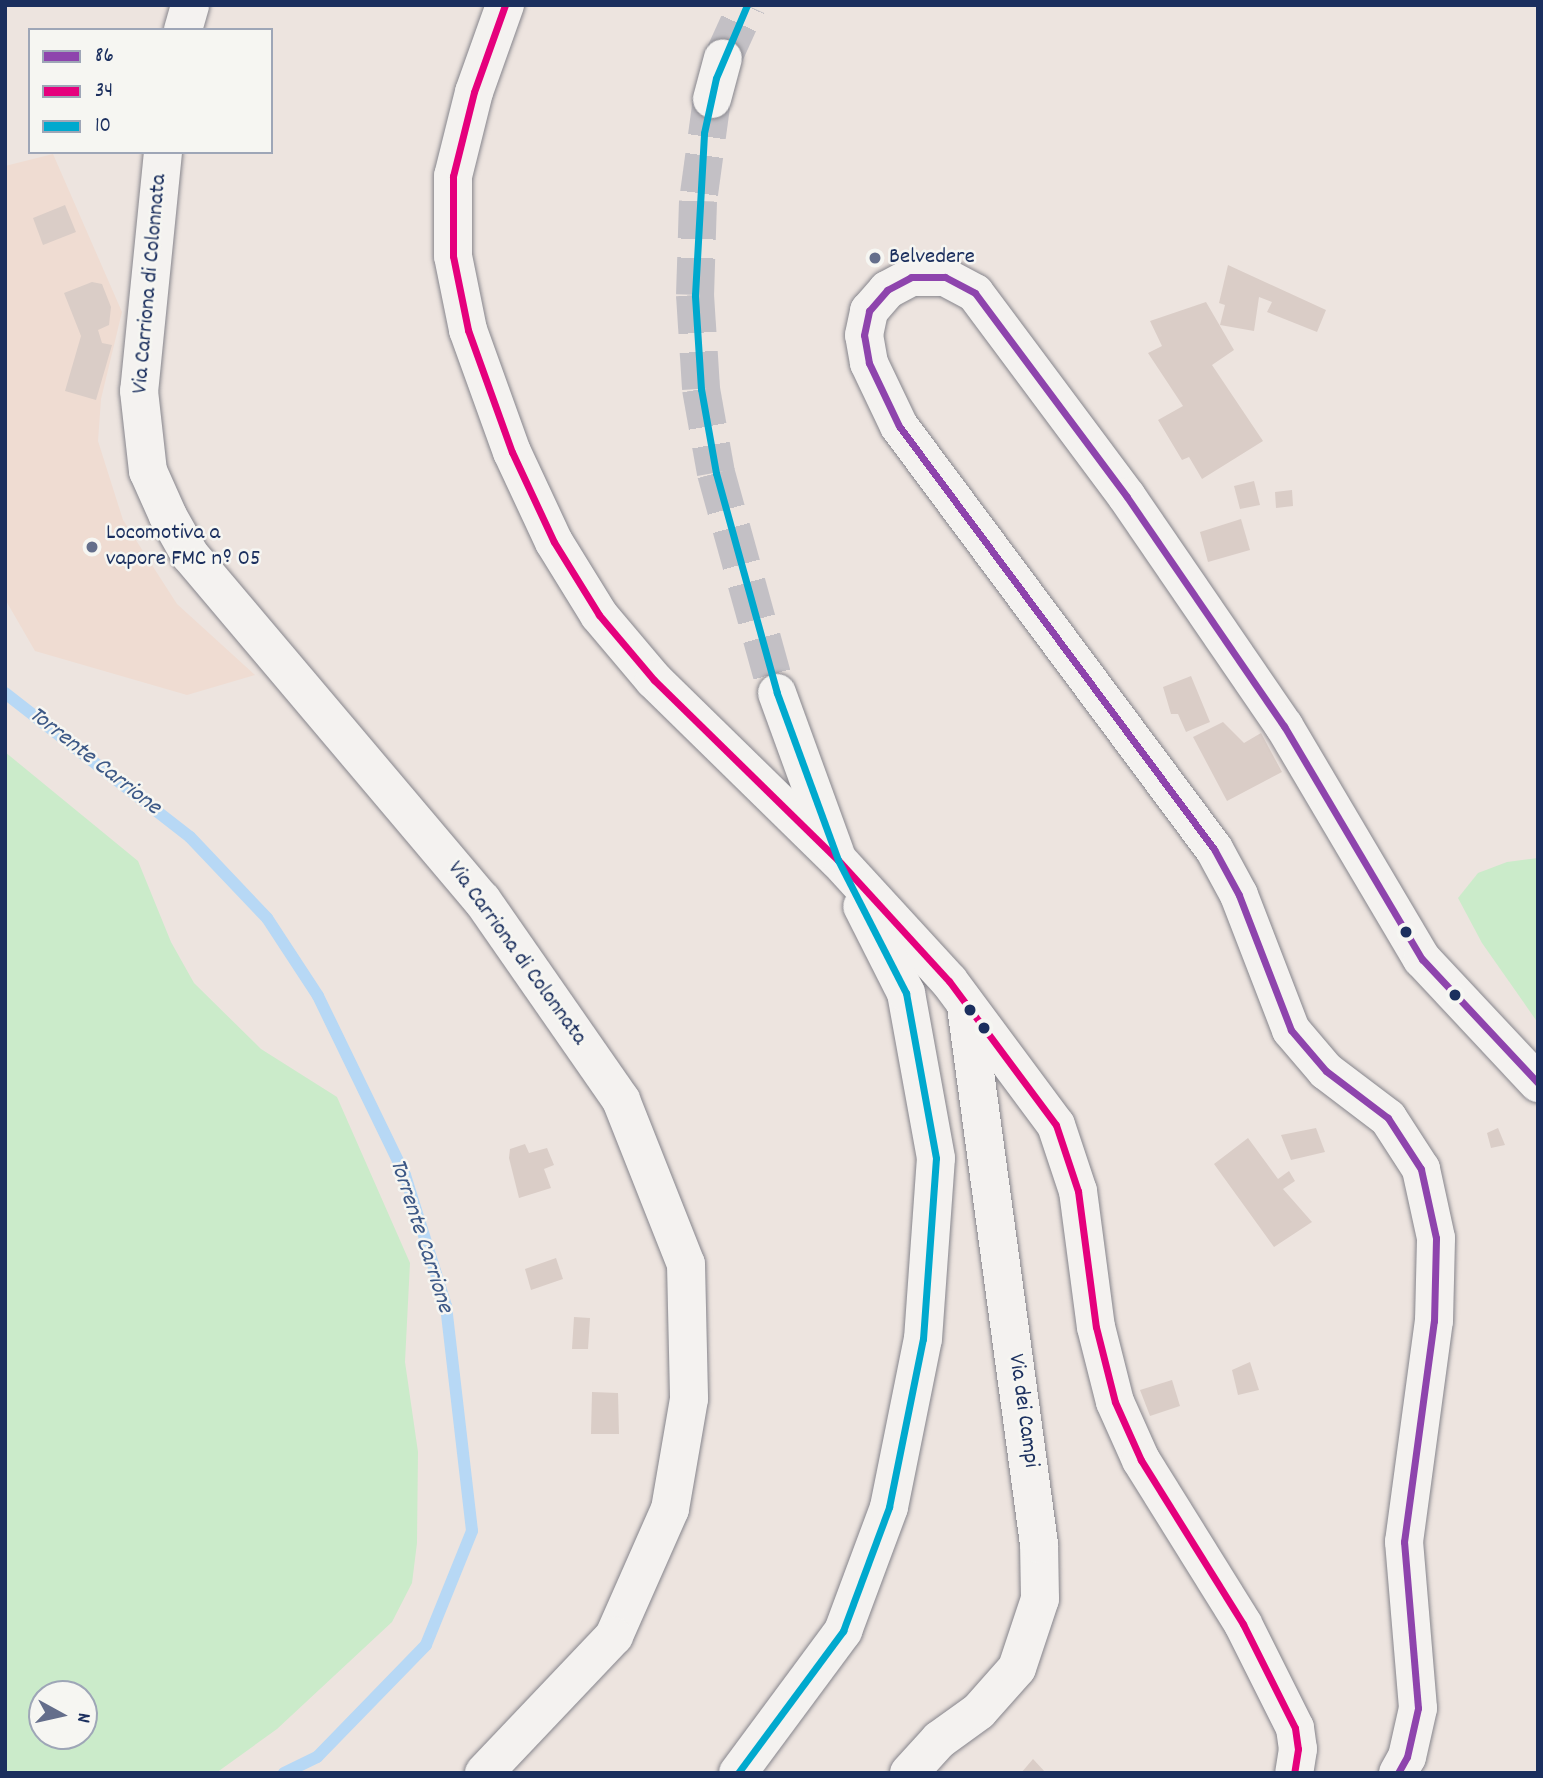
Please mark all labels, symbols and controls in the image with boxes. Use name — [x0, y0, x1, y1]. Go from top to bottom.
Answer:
legend — [28, 28, 273, 154]
text: 86 — [95, 42, 114, 72]
text: 34 — [95, 77, 113, 107]
text: 10 — [95, 112, 111, 142]
street label: Via Carriona di Colonnata — [128, 173, 174, 395]
place label: Belvedere — [889, 244, 975, 272]
marker: Belvedere — [867, 250, 883, 266]
place label: Locomotiva a vapore FMC nº 05 — [106, 520, 261, 574]
marker: Locomotiva a vapore FMC nº 05 — [84, 539, 100, 555]
water label: Torrente Carrione — [22, 701, 166, 823]
street label: Via Carriona di Colonnata — [440, 857, 592, 1051]
unlabelled marker — [1399, 925, 1413, 939]
unlabelled marker — [1448, 988, 1462, 1002]
unlabelled marker — [963, 1003, 977, 1017]
unlabelled marker — [977, 1021, 991, 1035]
water label: Torrente Carrione — [382, 1155, 458, 1317]
street label: Via dei Campi — [1000, 1352, 1044, 1470]
north arrow — [28, 1680, 98, 1750]
text: N — [68, 1711, 96, 1724]

